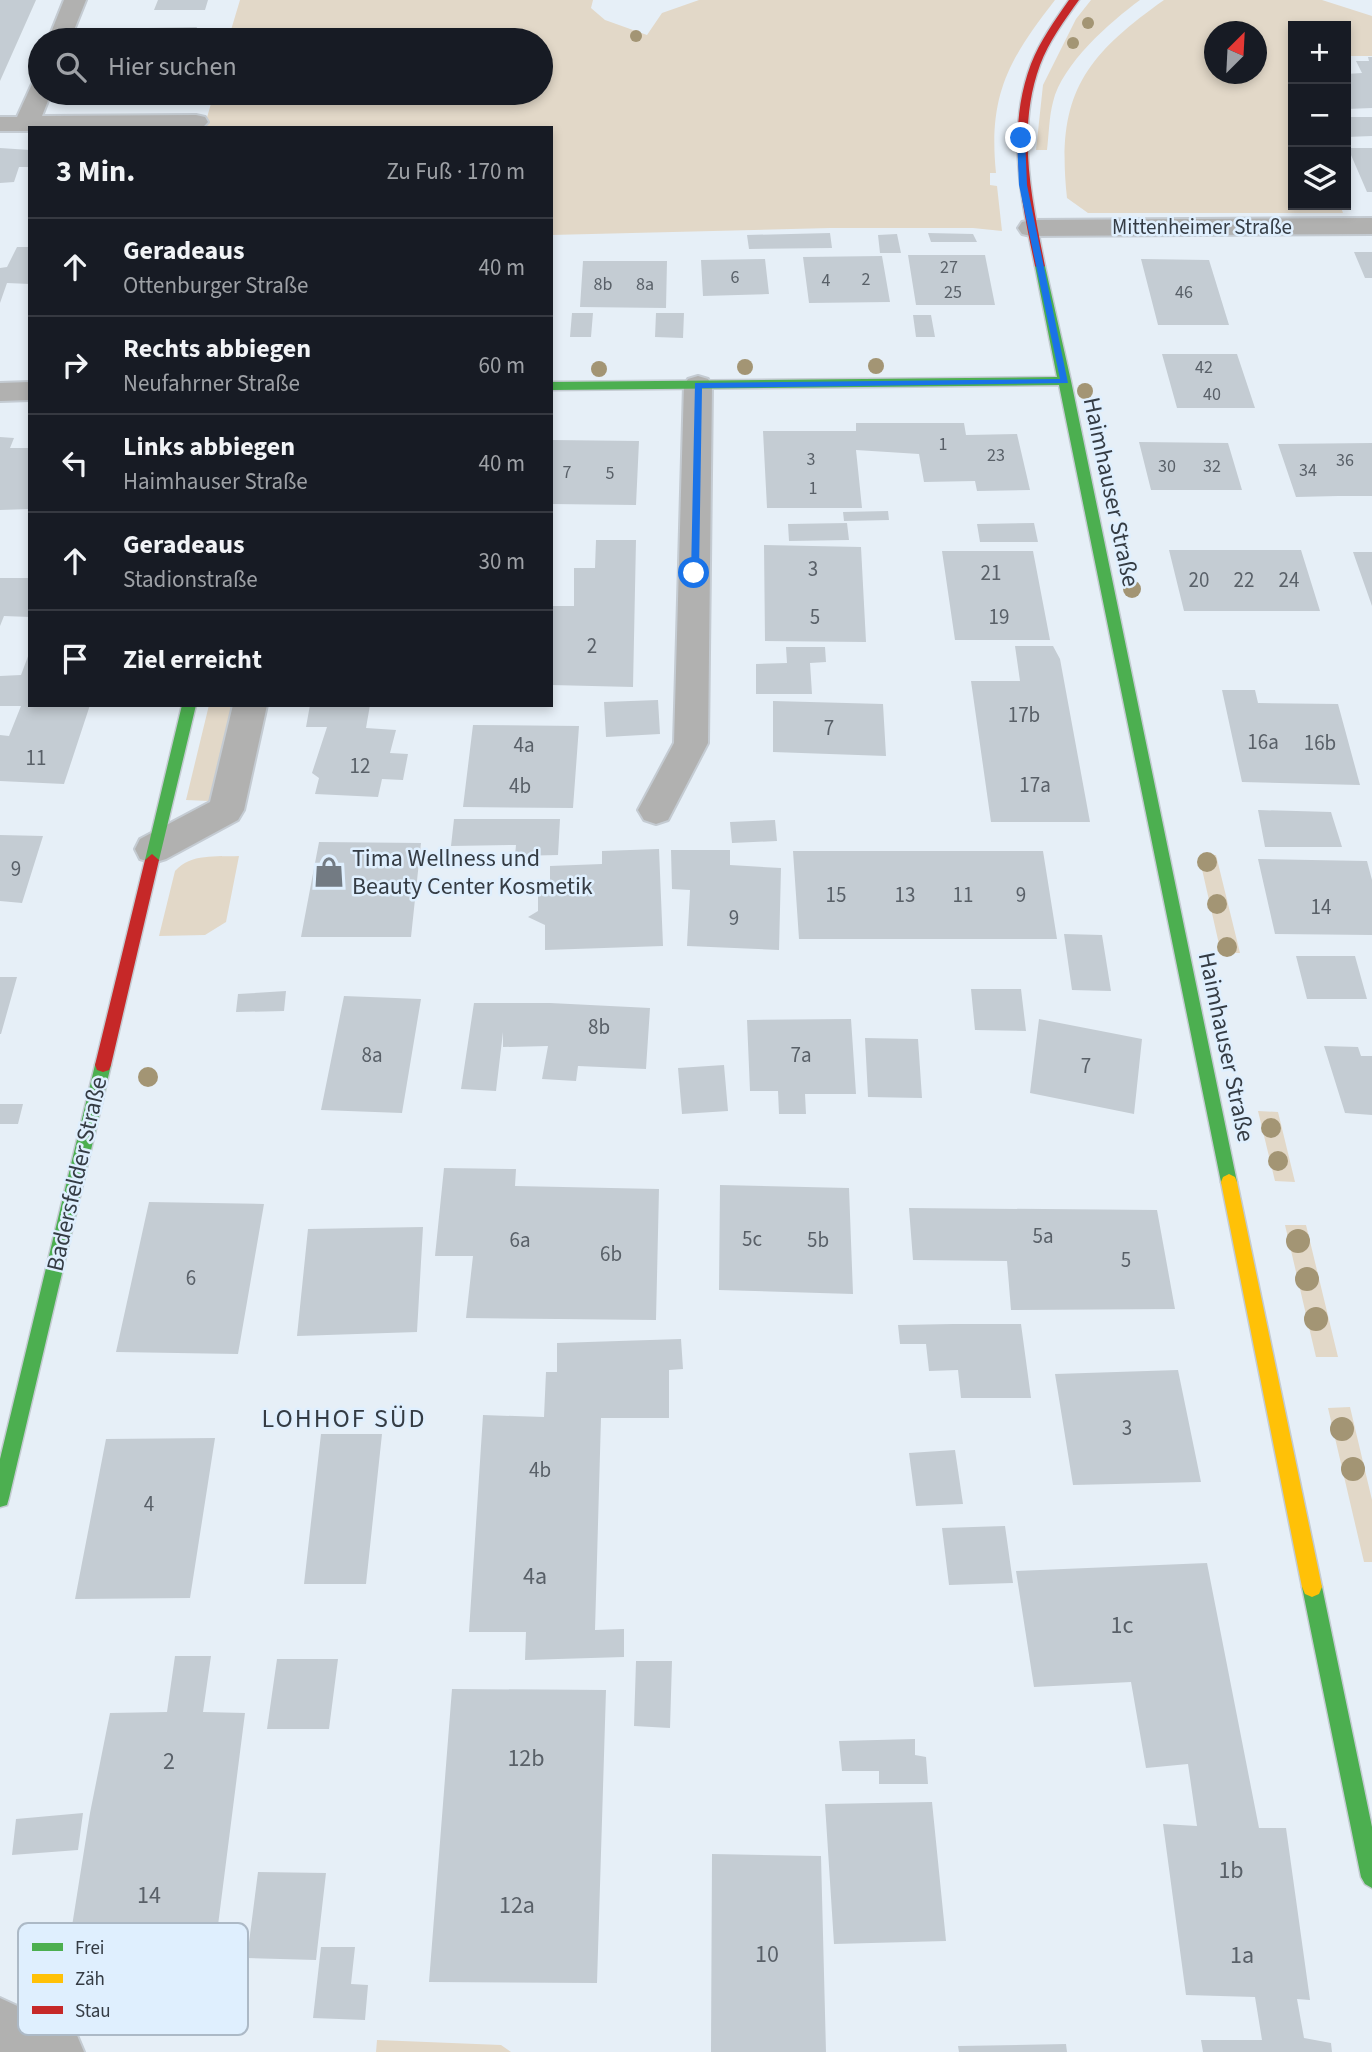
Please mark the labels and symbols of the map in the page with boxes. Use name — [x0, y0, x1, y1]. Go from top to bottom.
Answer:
north arrow — [1204, 21, 1267, 84]
route end — [1005, 122, 1036, 153]
street label: Mittenheimer Straße — [1112, 212, 1292, 242]
house number: 27 — [940, 255, 958, 280]
house number: 6 — [731, 265, 740, 290]
house number: 2 — [862, 267, 871, 292]
house number: 4 — [822, 268, 831, 293]
house number: 8b — [594, 272, 612, 297]
house number: 8a — [636, 272, 654, 297]
house number: 25 — [944, 280, 962, 305]
house number: 46 — [1175, 280, 1193, 305]
house number: 42 — [1195, 355, 1213, 380]
house number: 40 — [1203, 382, 1221, 407]
street label: Haimhauser Straße — [1074, 394, 1148, 590]
house number: 1 — [939, 432, 947, 457]
house number: 23 — [987, 443, 1005, 468]
house number: 3 — [807, 447, 816, 472]
house number: 36 — [1336, 448, 1354, 473]
house number: 30 — [1158, 454, 1176, 479]
house number: 32 — [1203, 454, 1221, 479]
house number: 34 — [1299, 458, 1317, 483]
house number: 7 — [563, 460, 572, 485]
house number: 5 — [606, 461, 615, 486]
house number: 1 — [809, 476, 817, 501]
house number: 3 — [808, 554, 818, 584]
route start — [678, 557, 709, 588]
house number: 21 — [981, 558, 1001, 588]
house number: 20 — [1189, 565, 1209, 595]
house number: 22 — [1234, 565, 1254, 595]
house number: 24 — [1279, 565, 1299, 595]
house number: 5 — [810, 602, 820, 632]
house number: 19 — [989, 602, 1009, 632]
house number: 2 — [587, 631, 597, 661]
house number: 17b — [1008, 700, 1040, 730]
house number: 7 — [824, 713, 834, 743]
house number: 16a — [1247, 727, 1279, 757]
house number: 16b — [1304, 728, 1336, 758]
house number: 4a — [513, 730, 535, 760]
house number: 11 — [26, 743, 46, 773]
house number: 12 — [350, 751, 370, 781]
house number: 17a — [1019, 770, 1051, 800]
house number: 4b — [509, 771, 531, 801]
place label: Tima Wellness und Beauty Center Kosmetik — [352, 841, 593, 904]
house number: 9 — [11, 854, 21, 884]
shop icon: Tima Wellness und Beauty Center Kosmetik — [312, 855, 346, 889]
house number: 15 — [826, 880, 846, 910]
house number: 13 — [895, 880, 915, 910]
house number: 11 — [953, 880, 973, 910]
house number: 9 — [1016, 880, 1026, 910]
house number: 14 — [1311, 892, 1331, 922]
house number: 9 — [729, 903, 739, 933]
street label: Haimhauser Straße — [1189, 949, 1263, 1145]
house number: 8b — [588, 1012, 610, 1042]
house number: 8a — [361, 1040, 383, 1070]
house number: 7a — [790, 1040, 812, 1070]
house number: 7 — [1081, 1051, 1091, 1081]
street label: Badersfelder Straße — [38, 1073, 116, 1275]
house number: 5a — [1032, 1221, 1054, 1251]
house number: 5c — [742, 1224, 762, 1254]
house number: 6a — [509, 1225, 531, 1255]
house number: 5b — [807, 1225, 829, 1255]
house number: 6b — [600, 1239, 622, 1269]
house number: 5 — [1121, 1245, 1131, 1275]
house number: 6 — [186, 1263, 196, 1293]
district label: LOHHOF SÜD — [261, 1400, 427, 1437]
house number: 3 — [1122, 1413, 1132, 1443]
house number: 4b — [529, 1455, 551, 1485]
house number: 4 — [144, 1489, 154, 1519]
house number: 4a — [523, 1559, 547, 1594]
house number: 1c — [1111, 1608, 1133, 1643]
house number: 12b — [507, 1741, 545, 1776]
house number: 2 — [163, 1744, 175, 1779]
house number: 1b — [1218, 1853, 1244, 1888]
house number: 14 — [137, 1878, 161, 1913]
house number: 12a — [499, 1888, 535, 1923]
legend — [18, 1923, 248, 2035]
text: Frei — [75, 1935, 105, 1962]
house number: 10 — [755, 1937, 779, 1972]
house number: 1a — [1230, 1938, 1254, 1973]
text: Zäh — [75, 1966, 105, 1993]
text: Stau — [75, 1998, 111, 2025]

